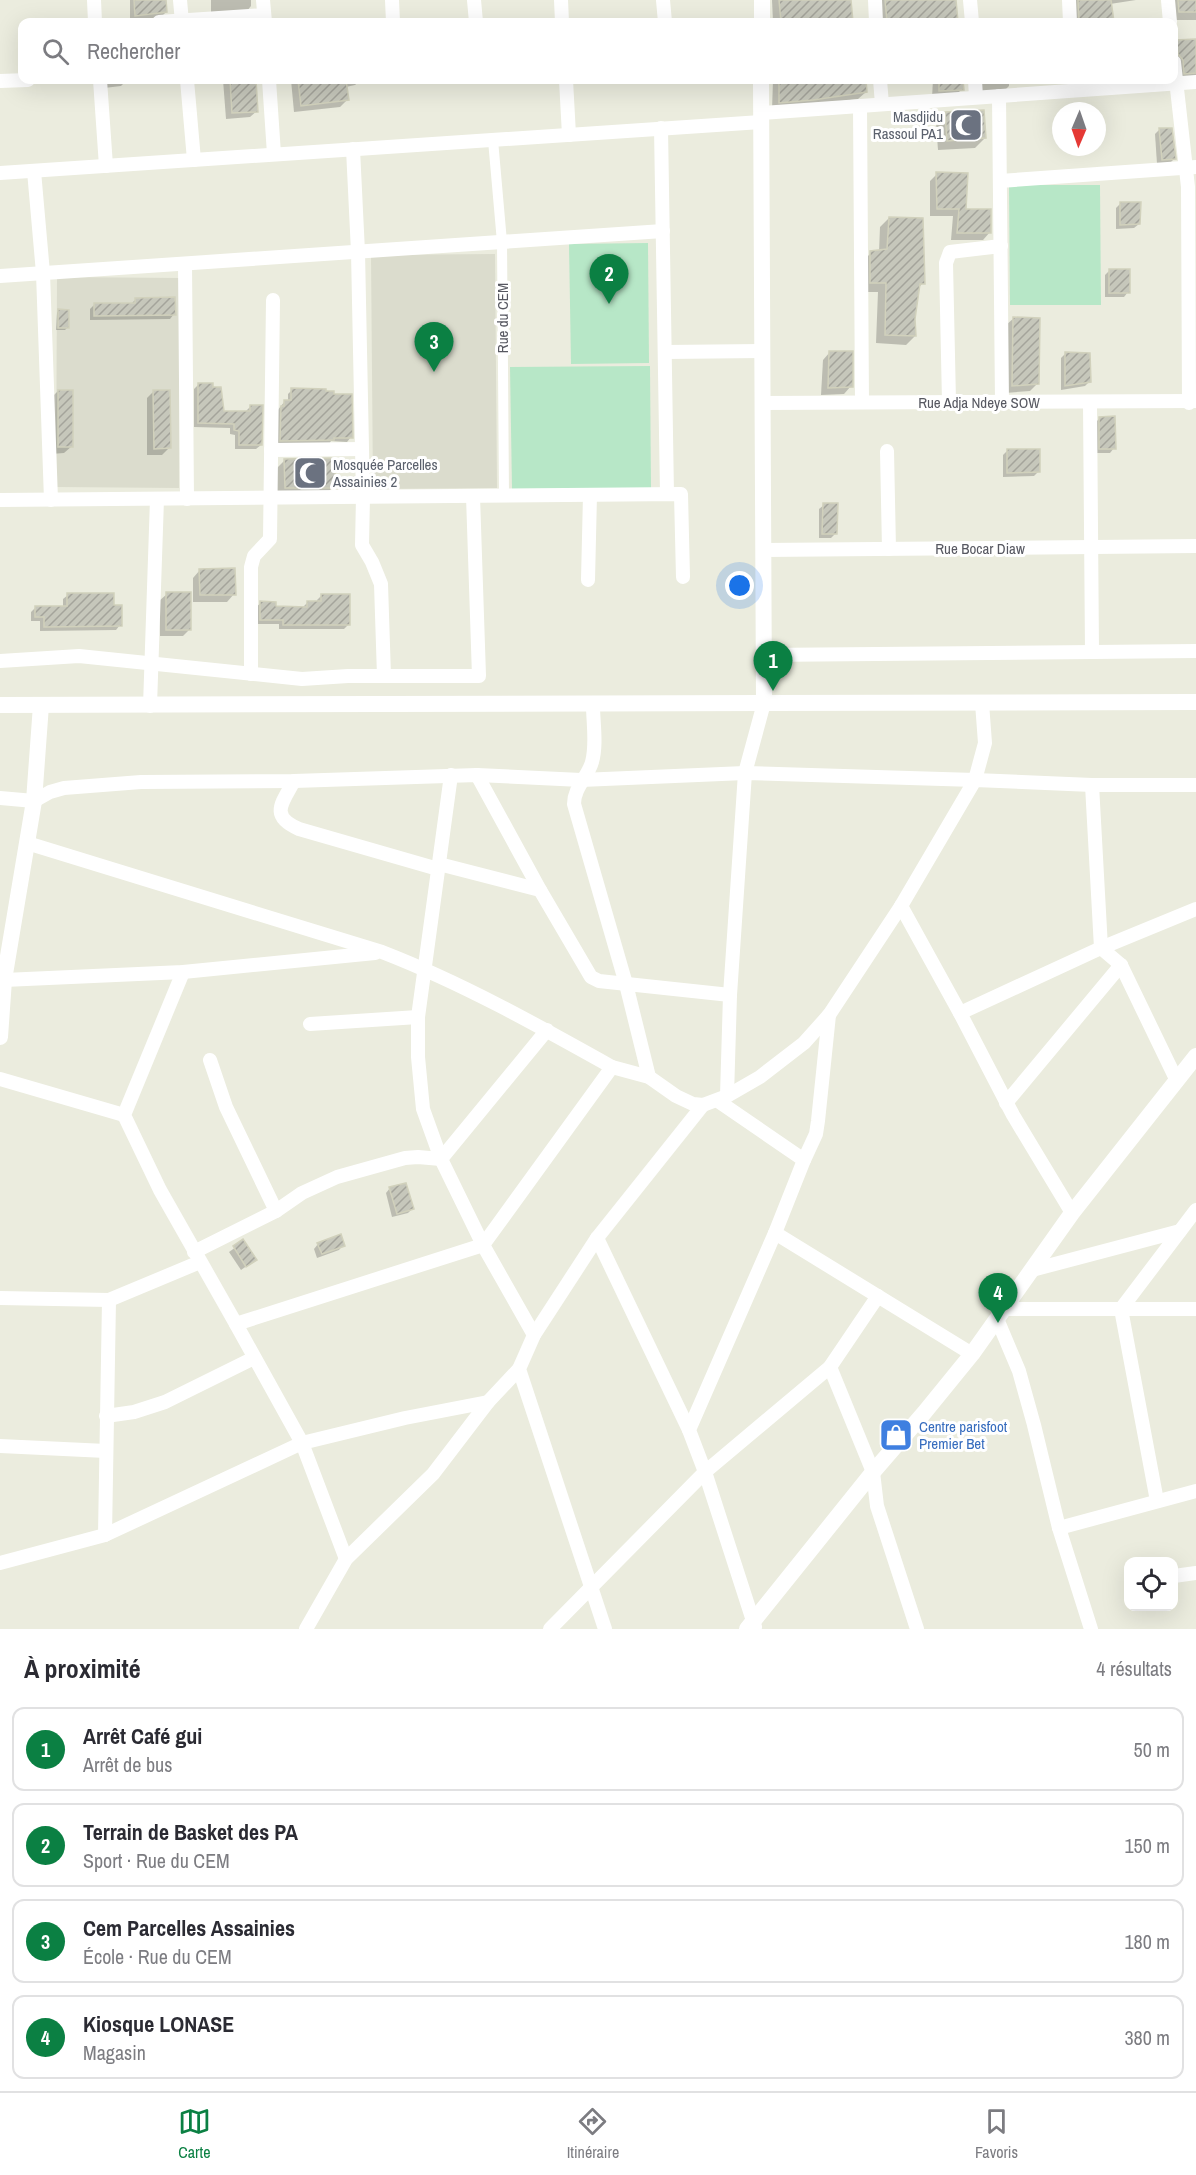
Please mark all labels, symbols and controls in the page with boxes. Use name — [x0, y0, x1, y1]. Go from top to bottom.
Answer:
search box — [18, 18, 1178, 84]
icon: search — [39, 35, 72, 68]
text: Rechercher — [87, 36, 180, 66]
north arrow — [1052, 102, 1106, 156]
place label: Masdjidu Rassoul PA1 — [873, 106, 943, 144]
mosque icon: Masdjidu Rassoul PA1 — [948, 107, 984, 143]
pin: 2 — [590, 254, 628, 304]
street label: Rue du CEM — [492, 283, 513, 353]
pin: 3 — [414, 322, 454, 372]
street label: Rue Adja Ndeye SOW — [918, 392, 1040, 413]
place label: Mosquée Parcelles Assainies 2 — [332, 454, 438, 492]
mosque icon: Mosquée Parcelles Assainies 2 — [292, 455, 328, 491]
street label: Rue Bocar Diaw — [935, 538, 1025, 559]
your location — [725, 571, 754, 600]
pin: 1 — [754, 642, 792, 691]
pin: 4 — [978, 1274, 1018, 1323]
place label: Centre parisfoot Premier Bet — [919, 1416, 1008, 1454]
shop icon: Centre parisfoot Premier Bet — [878, 1417, 914, 1453]
map controls — [1124, 1557, 1178, 1611]
button: locate — [1124, 1557, 1178, 1611]
text: À proximité — [24, 1651, 141, 1686]
text: 4 résultats — [1096, 1655, 1172, 1682]
text: Arrêt Café gui — [83, 1721, 202, 1751]
text: 1 — [41, 1736, 50, 1763]
text: 50 m — [1134, 1736, 1170, 1763]
text: Arrêt de bus — [83, 1751, 172, 1778]
text: Terrain de Basket des PA — [83, 1817, 298, 1847]
text: 2 — [41, 1832, 50, 1859]
text: 150 m — [1124, 1832, 1170, 1859]
text: Sport · Rue du CEM — [83, 1847, 230, 1874]
text: Cem Parcelles Assainies — [83, 1913, 295, 1943]
text: 3 — [41, 1928, 50, 1955]
text: 180 m — [1124, 1928, 1170, 1955]
text: École · Rue du CEM — [83, 1943, 232, 1970]
text: Kiosque LONASE — [83, 2009, 234, 2039]
text: 4 — [41, 2024, 50, 2051]
text: 380 m — [1124, 2024, 1170, 2051]
text: Magasin — [83, 2039, 146, 2066]
tab: Carte — [178, 2105, 211, 2163]
tab: Itinéraire — [567, 2105, 619, 2163]
tab: Favoris — [975, 2105, 1018, 2163]

